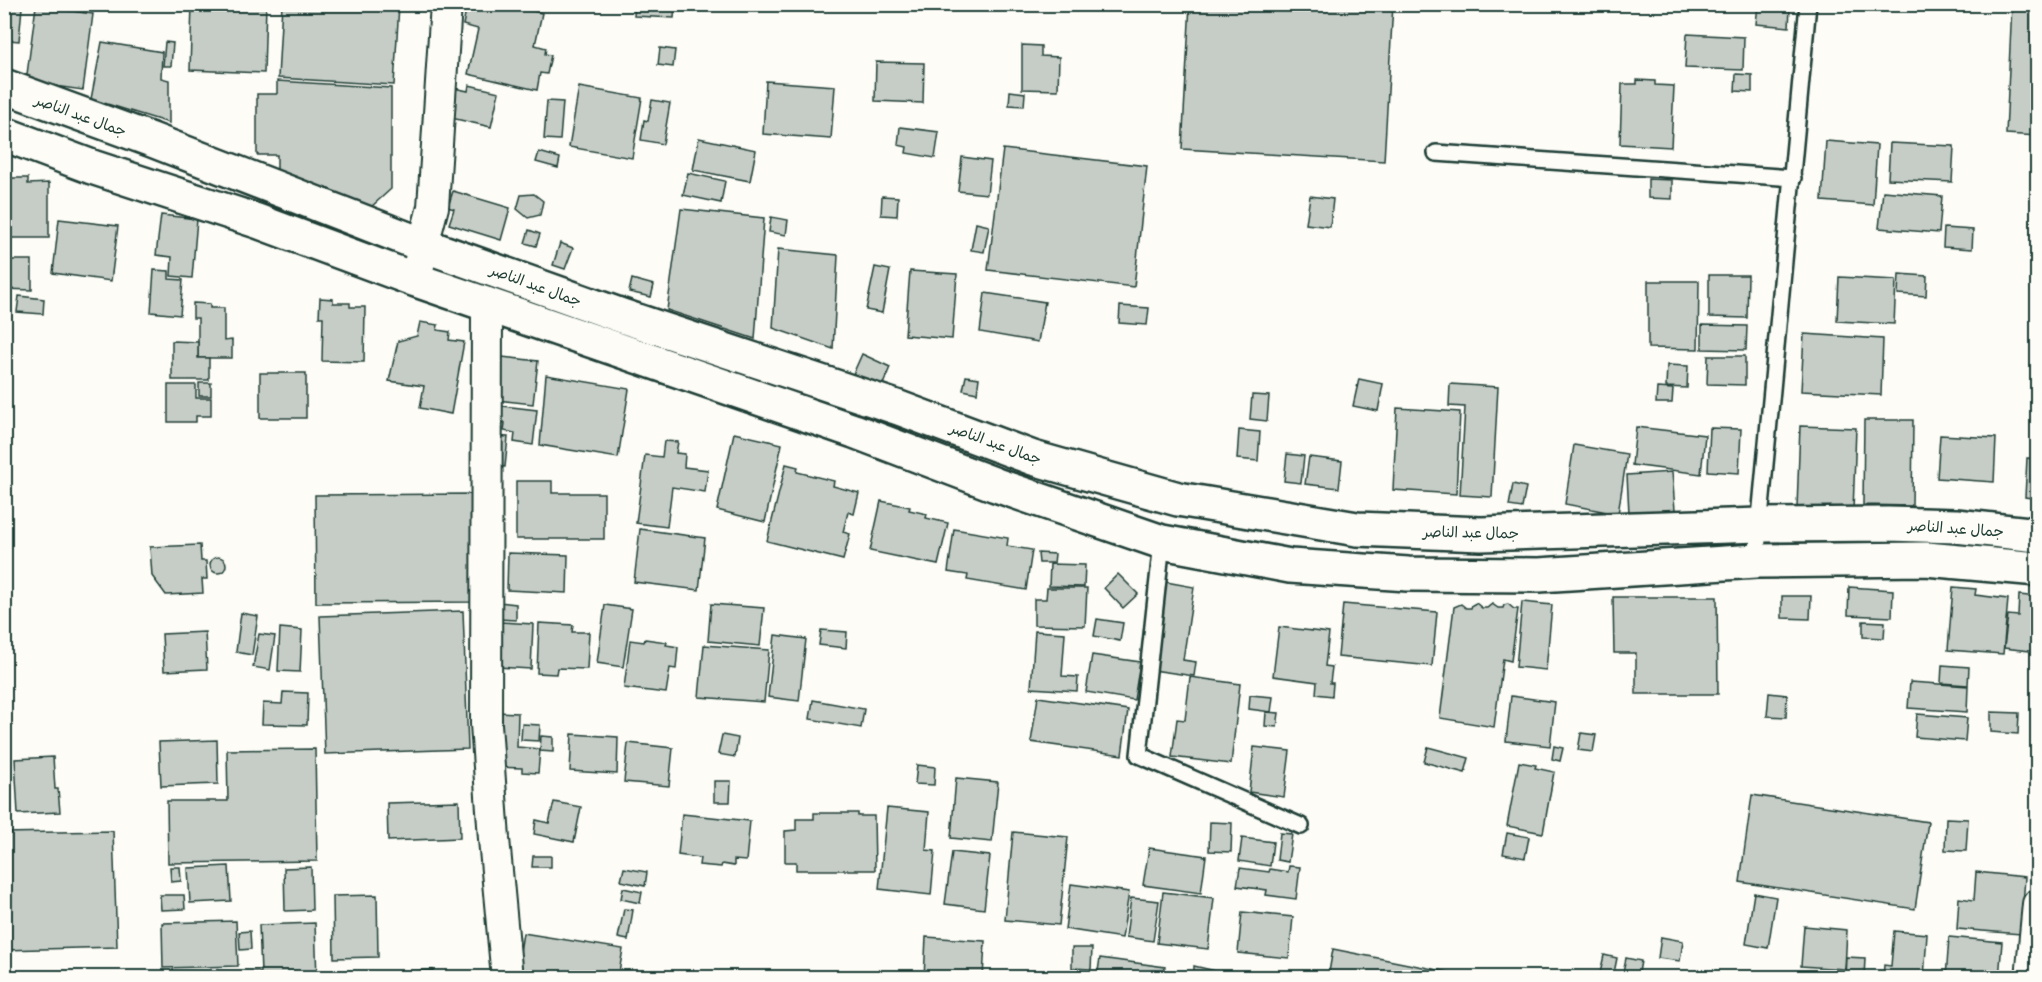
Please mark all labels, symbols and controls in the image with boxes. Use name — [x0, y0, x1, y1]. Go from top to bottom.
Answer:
street label: جمال عبد الناصر — [32, 89, 129, 140]
street label: جمال عبد الناصر — [487, 259, 584, 310]
street label: جمال عبد الناصر — [947, 417, 1044, 468]
street label: جمال عبد الناصر — [1906, 515, 2005, 541]
street label: جمال عبد الناصر — [1422, 522, 1519, 542]

